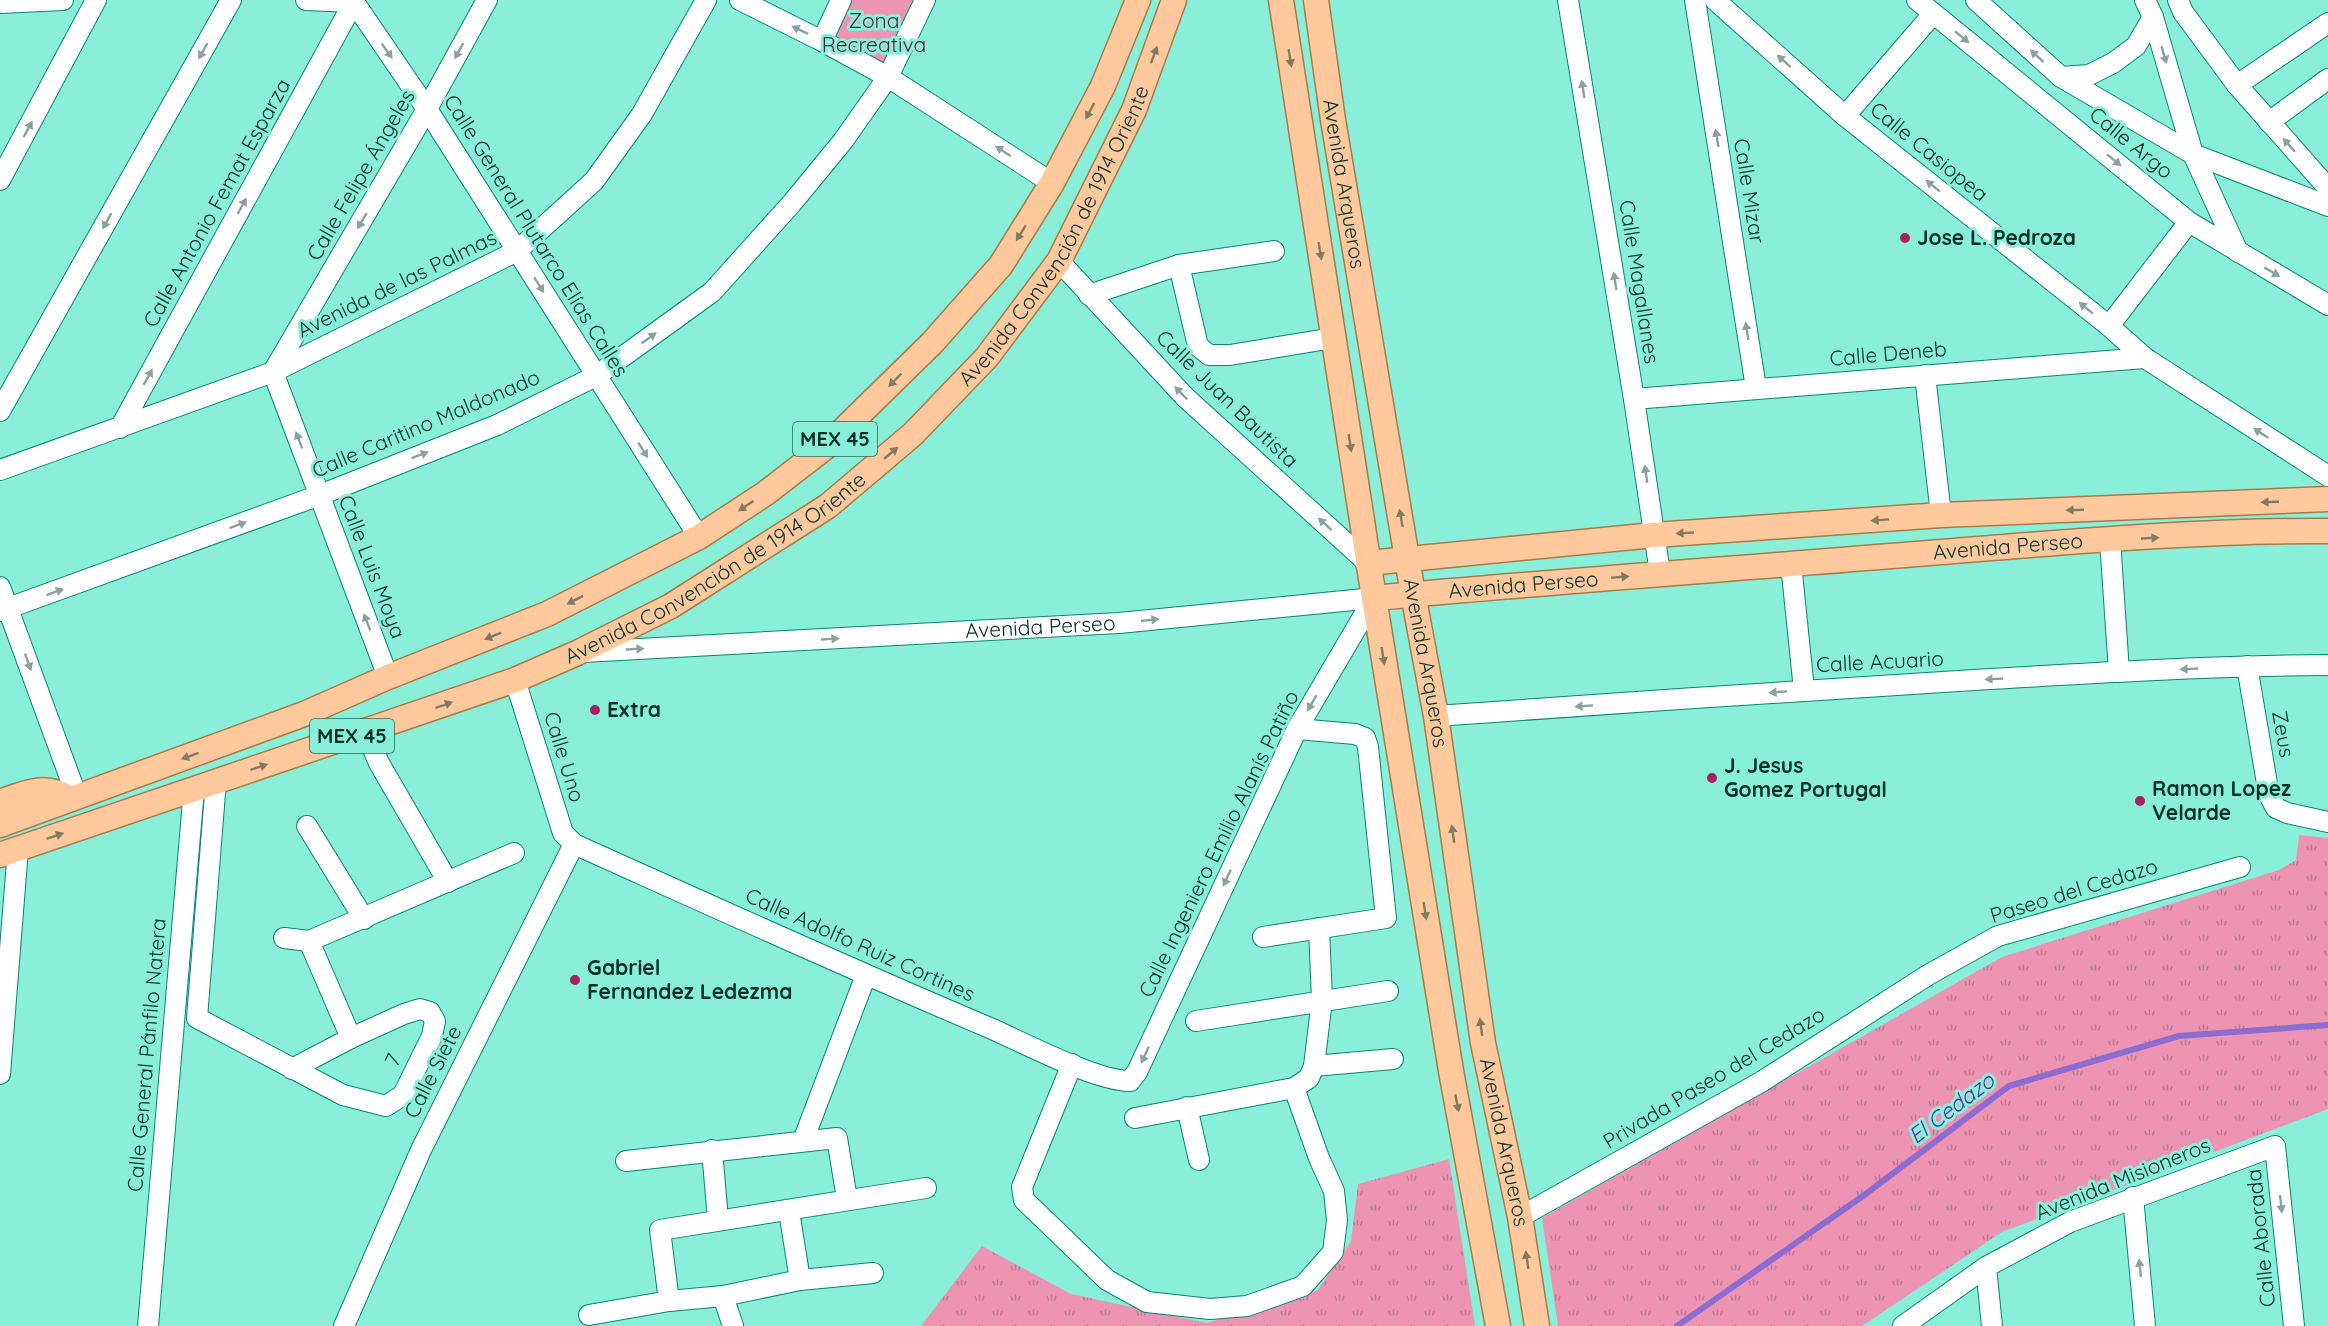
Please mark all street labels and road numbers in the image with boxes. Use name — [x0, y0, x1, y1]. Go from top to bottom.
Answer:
street label: Calle Antonio Femat Esparza — [137, 74, 295, 331]
street label: Avenida Convención de 1914 Oriente — [952, 82, 1154, 391]
street label: Calle Felipe Ángeles — [301, 84, 420, 265]
street label: Calle General Plutarco Elías Calles — [439, 89, 635, 382]
street label: Calle Casiopea — [1865, 96, 1994, 207]
street label: Avenida Arqueros — [1318, 97, 1372, 271]
street label: Calle Argo — [2085, 101, 2179, 184]
street label: Calle Mizar — [1729, 136, 1771, 245]
street label: Calle Magallanes — [1614, 198, 1666, 366]
street label: Avenida de las Palmas — [293, 223, 501, 343]
street label: Calle Juan Bautista — [1151, 324, 1304, 473]
street label: Calle Deneb — [1828, 335, 1948, 371]
street label: Calle Caritino Maldonado — [308, 363, 543, 483]
road number: MEX 45 — [793, 422, 877, 456]
street label: Avenida Convención de 1914 Oriente — [560, 466, 871, 669]
street label: Calle Luis Moya — [334, 491, 412, 642]
street label: Avenida Perseo — [1932, 527, 2084, 565]
street label: Avenida Perseo — [1447, 565, 1599, 603]
street label: Avenida Arqueros — [1399, 576, 1454, 749]
street label: Avenida Perseo — [964, 609, 1116, 643]
street label: Calle Acuario — [1815, 645, 1944, 677]
street label: Calle Ingeniero Emilio Alanís Patiño — [1132, 686, 1304, 1001]
street label: Calle Uno — [539, 708, 591, 805]
street label: Zeus — [2267, 708, 2301, 759]
road number: MEX 45 — [310, 719, 394, 753]
street label: Paseo del Cedazo — [1987, 852, 2161, 928]
street label: Calle Adolfo Ruiz Cortines — [742, 882, 979, 1007]
street label: Calle General Pánfilo Natera — [121, 917, 171, 1193]
street label: Privada Paseo del Cedazo — [1598, 1001, 1829, 1154]
street label: Calle Siete — [398, 1021, 467, 1122]
street label: 7 — [378, 1049, 406, 1070]
street label: Avenida Arqueros — [1475, 1055, 1535, 1228]
street label: Avenida Misioneros — [2031, 1131, 2214, 1225]
street label: Calle Aborada — [2240, 1168, 2280, 1308]

